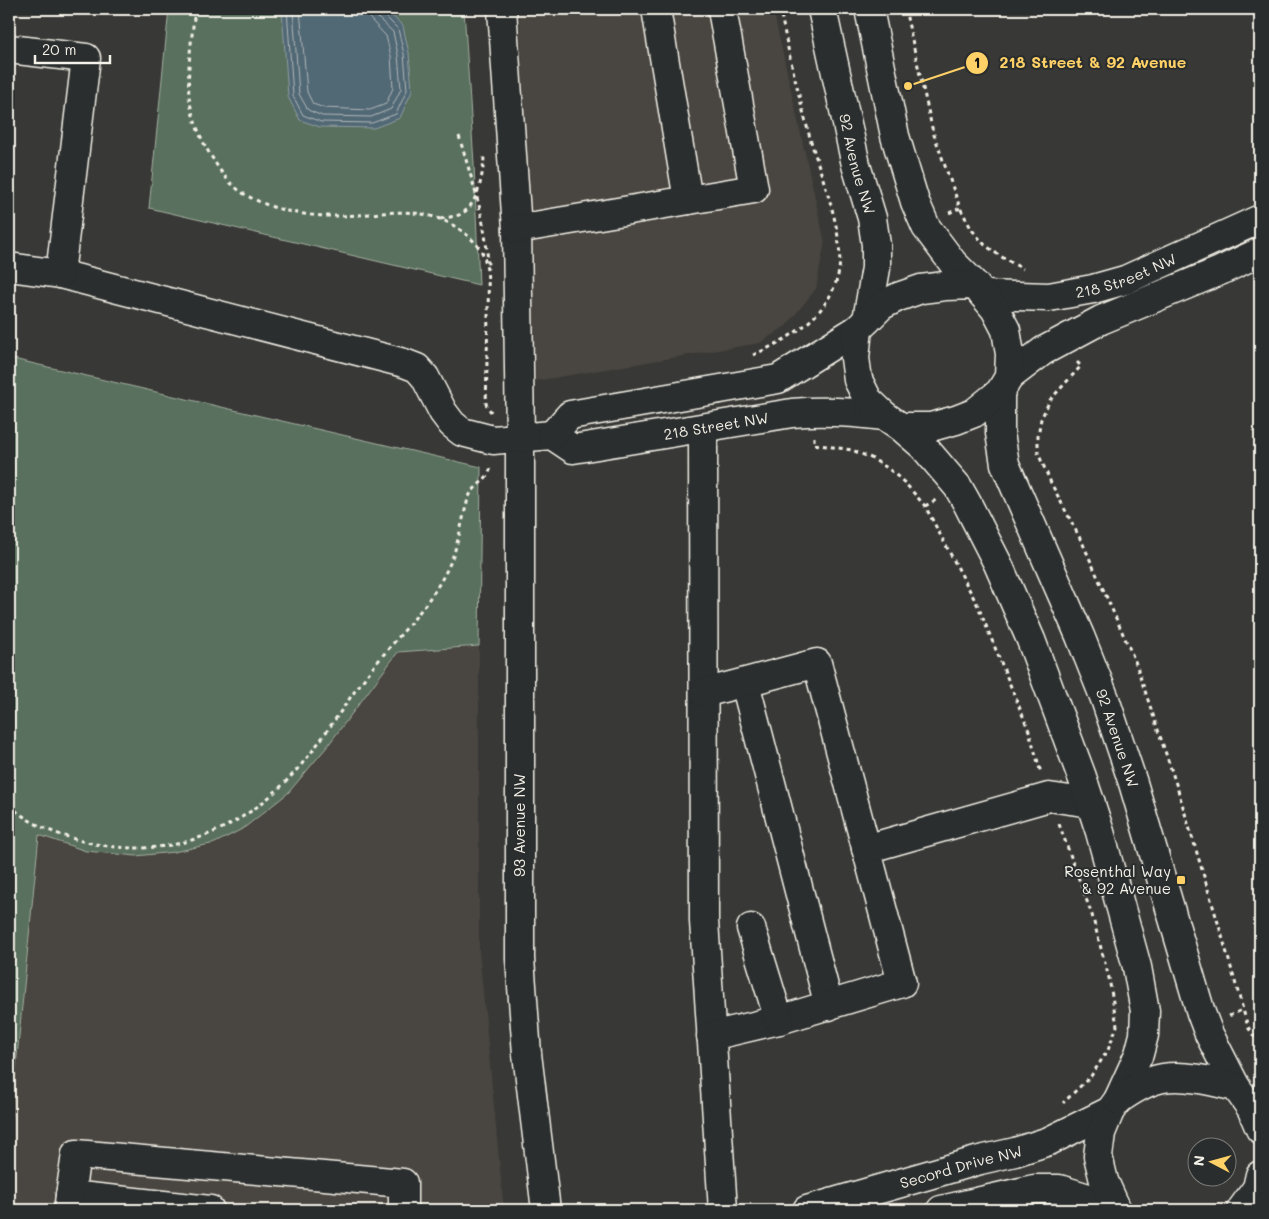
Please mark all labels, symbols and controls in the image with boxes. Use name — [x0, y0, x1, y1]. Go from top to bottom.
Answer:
scale bar — [35, 32, 110, 64]
text: 20 m — [42, 39, 76, 59]
callout: 218 Street & 92 Avenue — [964, 47, 1196, 78]
text: 218 Street & 92 Avenue — [1000, 51, 1186, 72]
text: 1 — [974, 52, 980, 72]
street label: 92 Avenue NW — [835, 112, 880, 217]
street label: 218 Street NW — [1074, 248, 1179, 302]
street label: 218 Street NW — [662, 407, 770, 444]
street label: 92 Avenue NW — [1092, 686, 1144, 790]
street label: 93 Avenue NW — [509, 773, 529, 877]
place label: Rosenthal Way & 92 Avenue — [1064, 861, 1171, 898]
marker: Rosenthal Way & 92 Avenue — [1175, 874, 1187, 886]
north arrow — [1186, 1136, 1236, 1186]
street label: Secord Drive NW — [897, 1140, 1025, 1193]
text: N — [1189, 1154, 1209, 1167]

